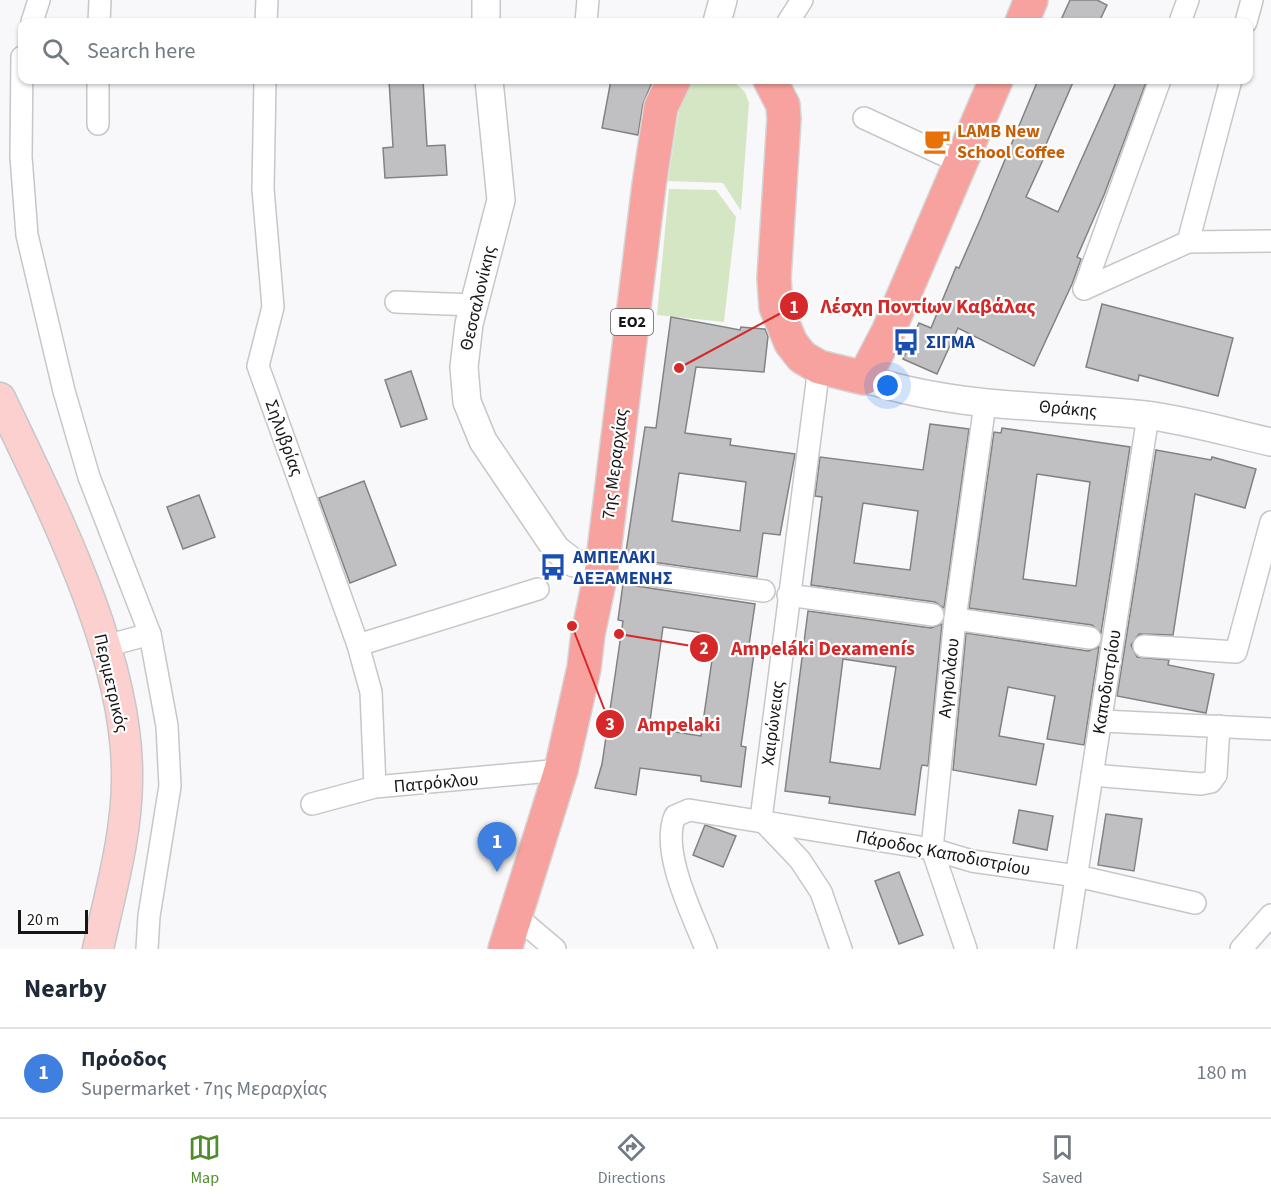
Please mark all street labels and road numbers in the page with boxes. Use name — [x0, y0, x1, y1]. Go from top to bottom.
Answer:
street label: Θεσσαλονίκης — [454, 243, 502, 353]
road number: ΕΟ2 — [611, 309, 653, 335]
street label: Θράκης — [1038, 394, 1098, 424]
street label: Σηλυβρίας — [259, 396, 309, 480]
street label: 7ης Μεραρχίας — [596, 407, 634, 521]
street label: Καποδιστρίου — [1086, 628, 1128, 736]
street label: Περιμετρικός — [88, 631, 135, 735]
street label: Αγησιλάου — [932, 637, 966, 719]
street label: Χαιρώνειας — [755, 679, 791, 767]
street label: Πατρόκλου — [393, 767, 479, 799]
street label: Πάροδος Καποδιστρίου — [854, 824, 1032, 882]

